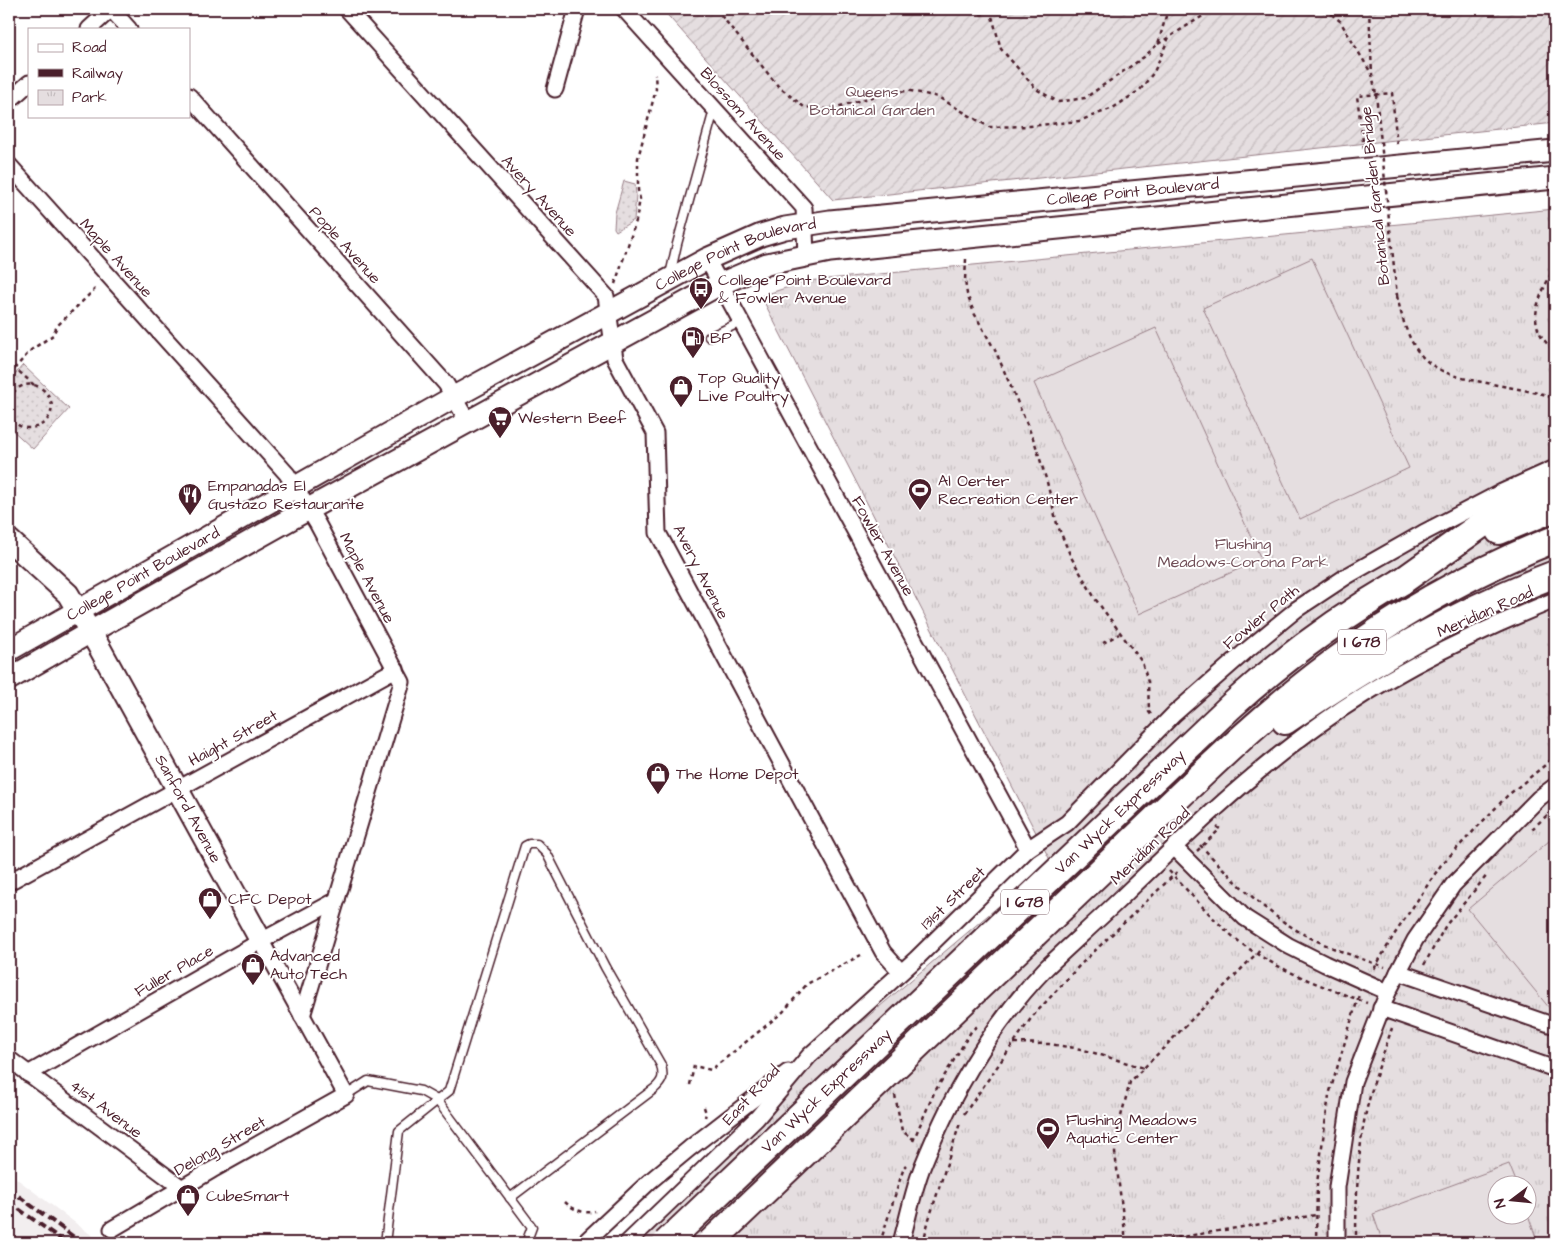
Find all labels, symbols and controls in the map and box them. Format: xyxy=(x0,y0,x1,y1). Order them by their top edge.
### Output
legend xyxy=(28,28,190,118)
text: Road xyxy=(72,37,107,58)
street label: Blossom Avenue xyxy=(695,62,791,166)
text: Railway xyxy=(72,63,123,85)
park label: Queens Botanical Garden xyxy=(809,81,935,121)
text: Park xyxy=(72,87,107,108)
street label: Botanical Garden Bridge xyxy=(1355,105,1396,286)
street label: Avery Avenue xyxy=(496,150,582,243)
street label: College Point Boulevard xyxy=(1046,172,1220,211)
street label: Pople Avenue xyxy=(304,201,386,289)
street label: College Point Boulevard xyxy=(651,212,818,296)
street label: Maple Avenue xyxy=(74,214,158,303)
place label: College Point Boulevard & Fowler Avenue xyxy=(718,269,891,309)
bus stop icon: College Point Boulevard & Fowler Avenue xyxy=(688,276,714,310)
fuel station icon: BP xyxy=(680,325,706,359)
place label: BP xyxy=(710,327,732,349)
place label: Top Quality Live Poultry xyxy=(698,367,789,408)
shop icon: Top Quality Live Poultry xyxy=(668,374,694,408)
supermarket icon: Western Beef xyxy=(487,405,513,439)
place label: Western Beef xyxy=(518,407,627,429)
place label: Al Oerter Recreation Center xyxy=(938,470,1078,510)
place label: Empanadas El Gustazo Restaurante xyxy=(208,475,364,515)
sports icon: Al Oerter Recreation Center xyxy=(907,477,933,511)
restaurant icon: Empanadas El Gustazo Restaurante xyxy=(177,482,203,516)
street label: Fowler Avenue xyxy=(846,492,920,600)
street label: Avery Avenue xyxy=(667,521,734,624)
street label: College Point Boulevard xyxy=(62,522,223,626)
street label: Maple Avenue xyxy=(334,529,400,628)
park label: Flushing Meadows-Corona Park xyxy=(1158,533,1329,573)
street label: Fowler Path xyxy=(1218,579,1304,655)
street label: Meridian Road xyxy=(1433,581,1537,643)
road number: I 678 xyxy=(1338,630,1386,654)
street label: Haight Street xyxy=(185,704,282,772)
street label: Van Wyck Expressway xyxy=(1050,744,1191,879)
street label: Sanford Avenue xyxy=(149,751,227,867)
shop icon: The Home Depot xyxy=(645,761,671,795)
place label: The Home Depot xyxy=(676,763,799,785)
street label: Meridian Road xyxy=(1105,802,1195,890)
street label: 131st Street xyxy=(916,861,991,935)
shop icon: CFC Depot xyxy=(197,886,223,920)
place label: CFC Depot xyxy=(228,888,312,910)
road number: I 678 xyxy=(1001,890,1049,914)
street label: Fuller Place xyxy=(130,939,218,1002)
place label: Advanced Auto Tech xyxy=(270,945,347,985)
shop icon: Advanced Auto Tech xyxy=(240,952,266,986)
street label: Van Wyck Expressway xyxy=(756,1023,897,1158)
street label: East Road xyxy=(717,1060,785,1130)
street label: 41st Avenue xyxy=(65,1074,147,1144)
place label: Flushing Meadows Aquatic Center xyxy=(1066,1109,1197,1149)
street label: Delong Street xyxy=(170,1111,271,1182)
sports icon: Flushing Meadows Aquatic Center xyxy=(1035,1116,1061,1150)
north arrow xyxy=(1486,1174,1536,1224)
shop icon: CubeSmart xyxy=(175,1183,201,1217)
place label: CubeSmart xyxy=(206,1185,290,1207)
text: N xyxy=(1490,1196,1511,1210)

